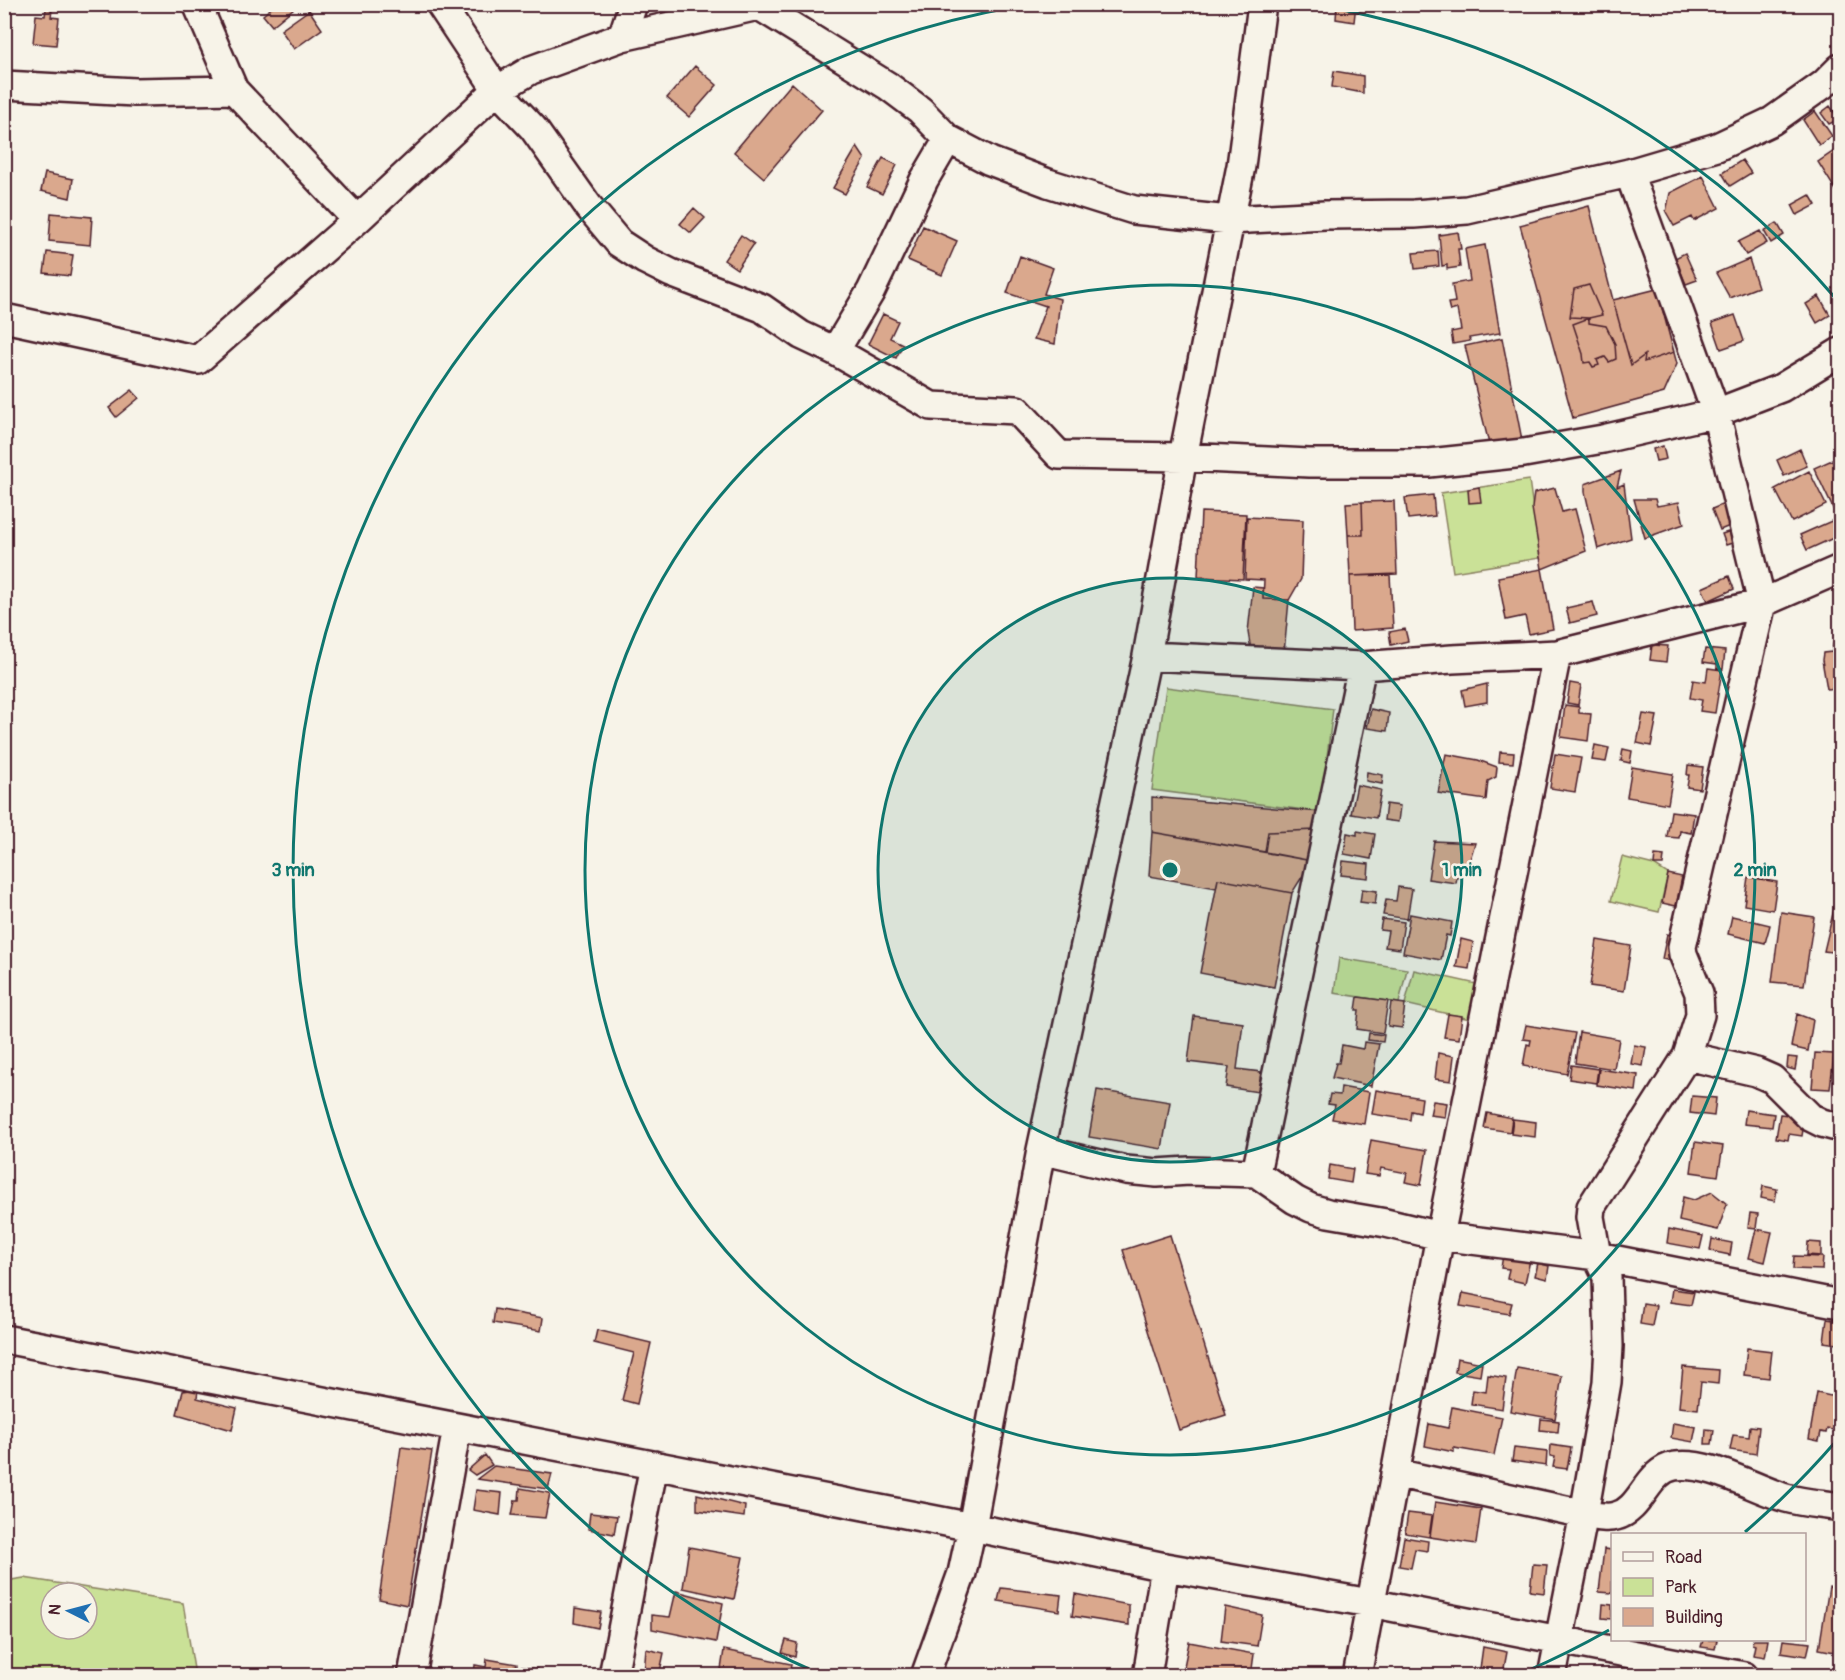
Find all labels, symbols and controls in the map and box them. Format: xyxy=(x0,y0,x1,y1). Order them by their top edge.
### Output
text: 3 min xyxy=(271,859,315,882)
text: 1 min xyxy=(1442,859,1482,882)
text: 2 min xyxy=(1733,859,1777,882)
centre of rings xyxy=(1160,860,1180,880)
legend xyxy=(1611,1533,1806,1641)
text: Road xyxy=(1665,1546,1702,1569)
text: Park xyxy=(1665,1576,1697,1599)
north arrow xyxy=(39,1581,99,1641)
text: N xyxy=(45,1603,66,1616)
text: Building xyxy=(1665,1606,1723,1629)

